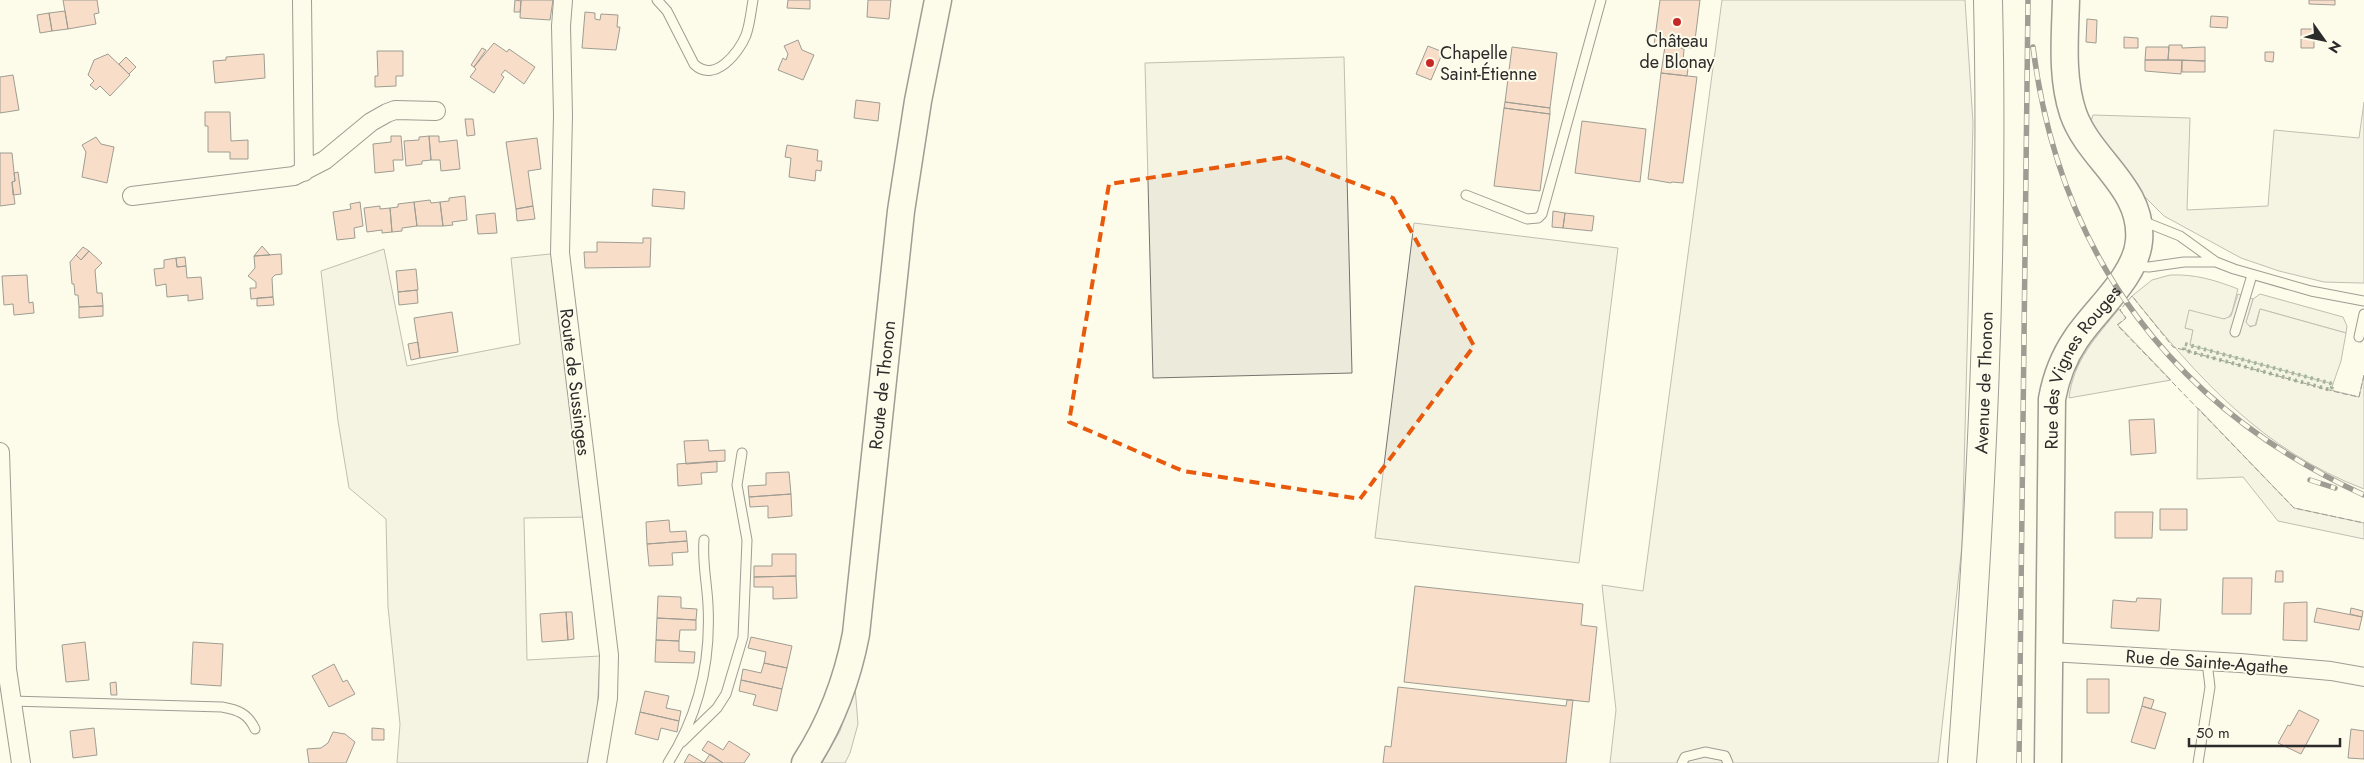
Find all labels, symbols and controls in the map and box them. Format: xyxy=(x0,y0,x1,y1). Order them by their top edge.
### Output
north arrow xyxy=(2299,15,2349,65)
marker: Château de Blonay xyxy=(1671,16,1683,28)
place label: Château de Blonay xyxy=(1640,28,1715,75)
text: N xyxy=(2323,37,2346,57)
place label: Chapelle Saint-Étienne xyxy=(1440,40,1537,87)
marker: Chapelle Saint-Étienne xyxy=(1424,57,1436,69)
street label: Rue des Vignes Rouges xyxy=(2038,280,2127,450)
street label: Route de Sussinges xyxy=(553,307,597,457)
street label: Avenue de Thonon xyxy=(1968,311,2000,455)
street label: Route de Thonon xyxy=(863,319,902,451)
street label: Rue de Sainte-Agathe xyxy=(2125,643,2289,681)
scale bar xyxy=(2189,716,2340,748)
text: 50 m xyxy=(2196,722,2230,744)

